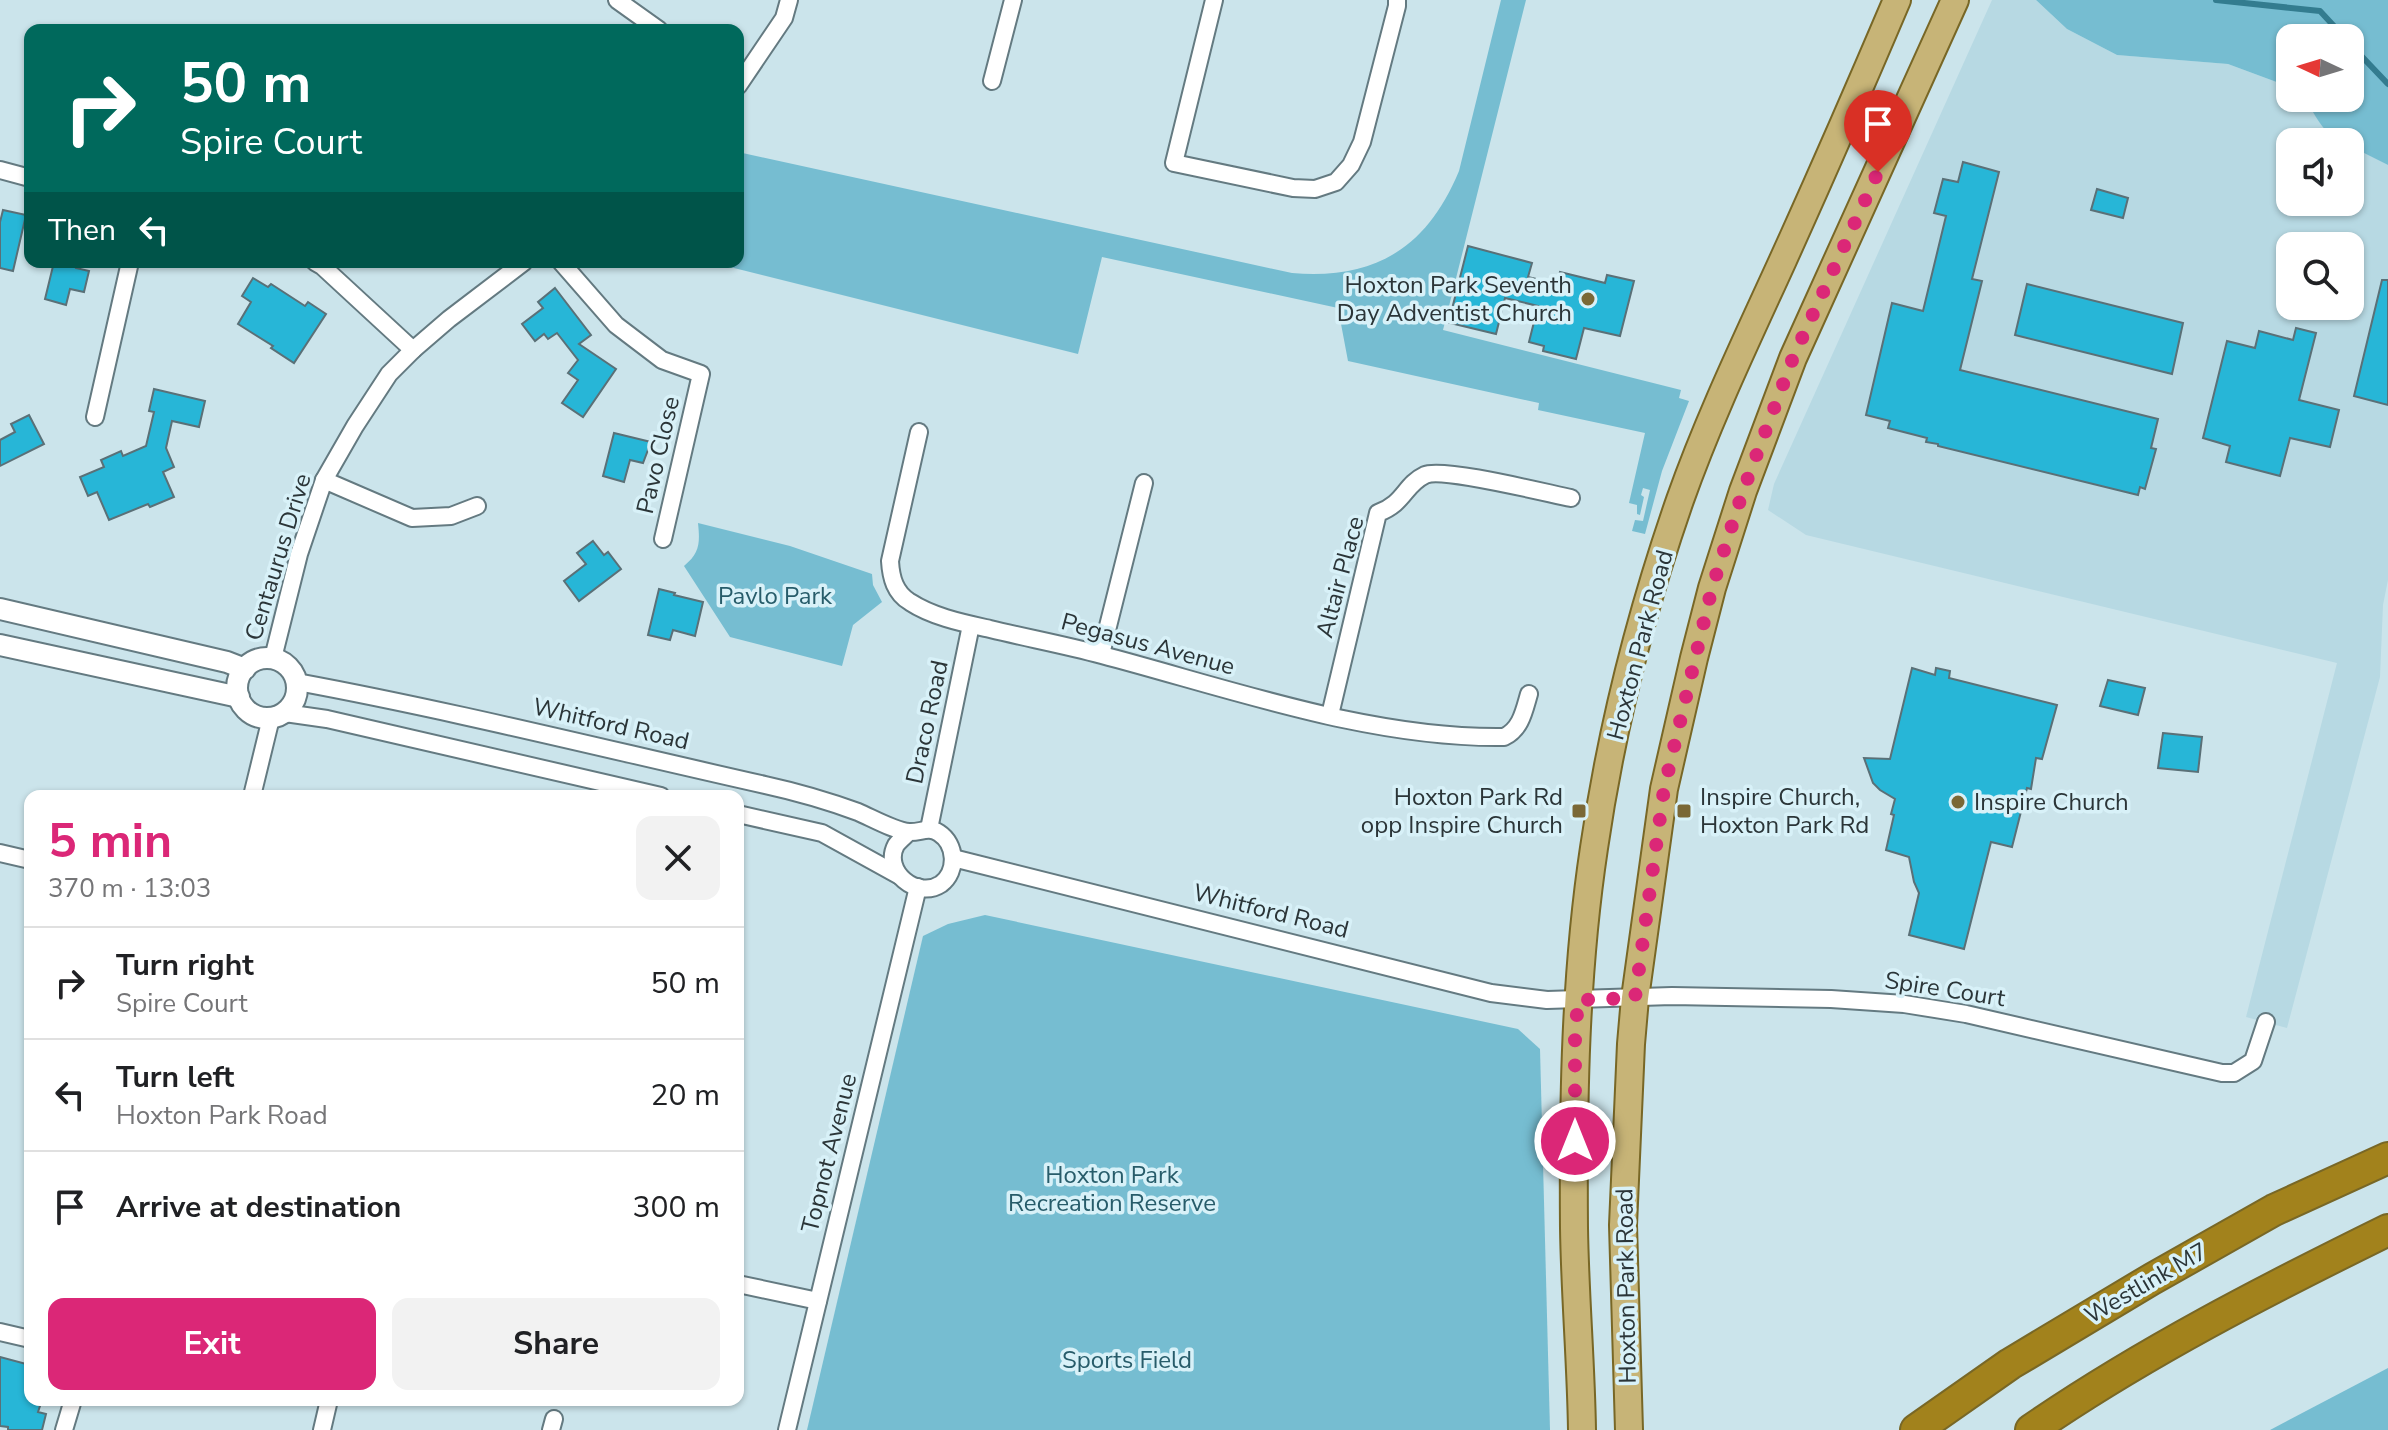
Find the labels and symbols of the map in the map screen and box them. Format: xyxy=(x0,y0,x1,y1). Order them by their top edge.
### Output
north arrow xyxy=(2276,24,2364,112)
pin xyxy=(1844,90,1912,172)
place label: Hoxton Park Seventh Day Adventist Church xyxy=(1337,269,1572,329)
marker: Hoxton Park Seventh Day Adventist Church xyxy=(1579,290,1597,308)
street label: Pavo Close xyxy=(629,393,687,517)
street label: Centaurus Drive xyxy=(237,470,319,644)
street label: Altair Place xyxy=(1308,513,1372,641)
street label: Hoxton Park Road xyxy=(1599,547,1681,743)
park label: Pavlo Park xyxy=(718,580,833,612)
street label: Pegasus Avenue xyxy=(1058,605,1238,683)
street label: Draco Road xyxy=(898,657,956,787)
street label: Whitford Road xyxy=(530,690,692,758)
place label: Hoxton Park Rd opp Inspire Church xyxy=(1361,781,1563,841)
place label: Inspire Church, Hoxton Park Rd xyxy=(1700,781,1869,841)
place label: Inspire Church xyxy=(1974,786,2129,818)
marker: Inspire Church xyxy=(1949,793,1967,811)
marker: Hoxton Park Rd opp Inspire Church xyxy=(1570,802,1588,820)
marker: Inspire Church, Hoxton Park Rd xyxy=(1675,802,1693,820)
street label: Whitford Road xyxy=(1190,876,1352,946)
street label: Spire Court xyxy=(1883,964,2008,1014)
street label: Topnot Avenue xyxy=(794,1070,864,1236)
position arrow xyxy=(1533,1099,1617,1183)
park label: Hoxton Park Recreation Reserve xyxy=(1008,1159,1216,1219)
street label: Hoxton Park Road xyxy=(1608,1188,1644,1384)
street label: Westlink M7 xyxy=(2079,1235,2213,1331)
park label: Sports Field xyxy=(1062,1344,1192,1376)

